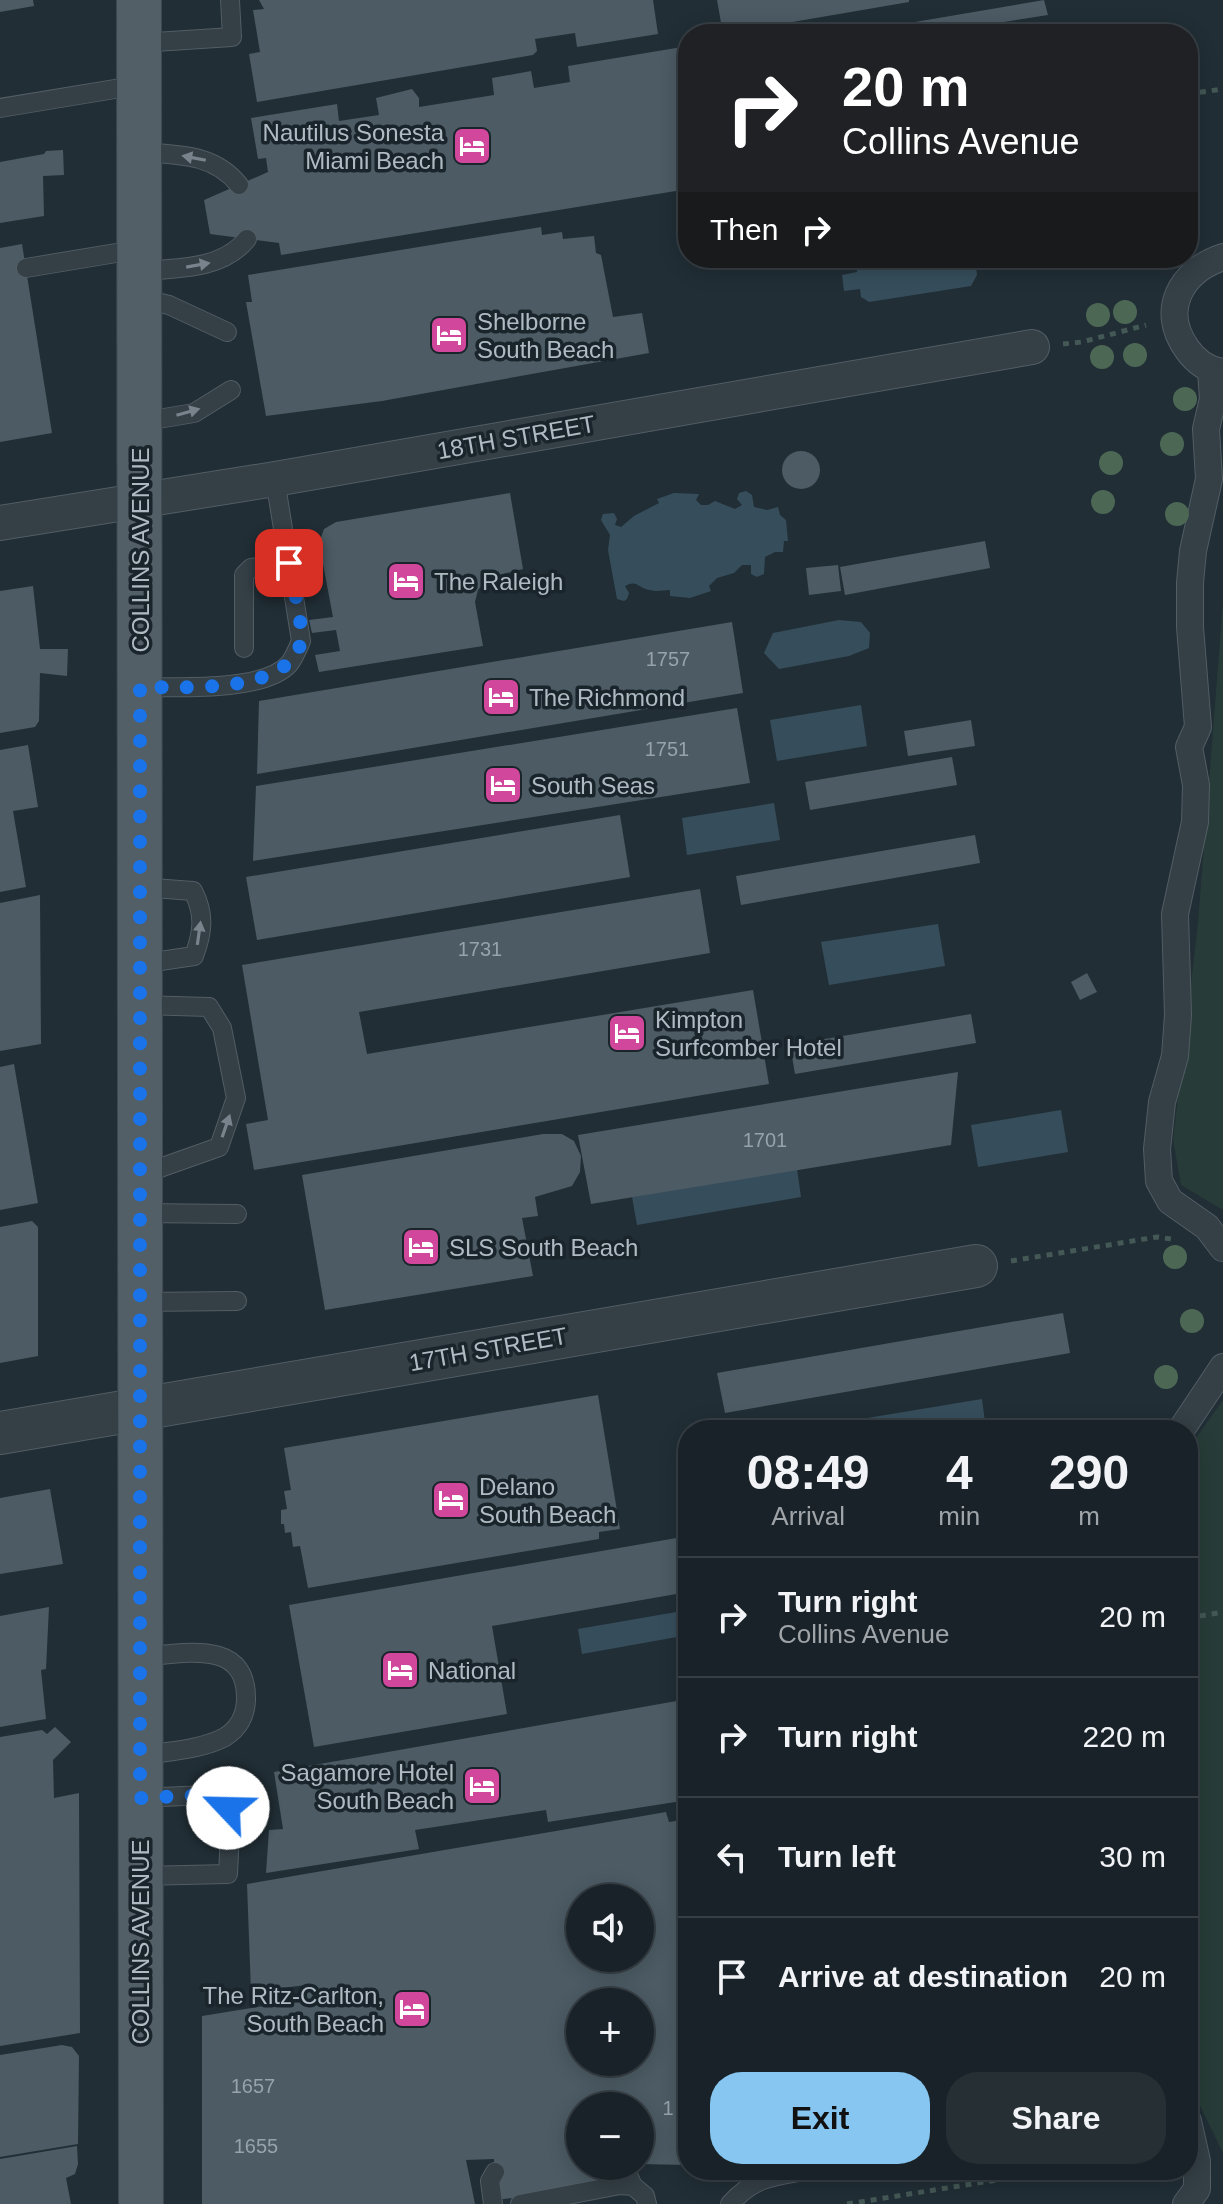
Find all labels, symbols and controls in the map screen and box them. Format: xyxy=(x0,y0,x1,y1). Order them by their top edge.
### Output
text: 20 m xyxy=(842,55,970,118)
icon: right xyxy=(710,56,814,160)
place label: Nautilus Sonesta Miami Beach xyxy=(263,119,445,174)
text: Collins Avenue xyxy=(842,121,1080,162)
hotel icon: Nautilus Sonesta Miami Beach xyxy=(451,125,493,167)
one-way arrow xyxy=(181,151,206,164)
icon: right xyxy=(794,208,838,252)
text: Then xyxy=(710,213,778,246)
one-way arrow xyxy=(185,258,210,270)
place label: Shelborne South Beach xyxy=(477,308,614,363)
hotel icon: Shelborne South Beach xyxy=(428,314,470,356)
one-way arrow xyxy=(176,405,200,418)
street label: 18TH STREET xyxy=(435,410,597,464)
street label: COLLINS AVENUE xyxy=(127,448,154,652)
pin xyxy=(255,529,323,597)
icon: arrive xyxy=(267,541,311,585)
hotel icon: The Raleigh xyxy=(385,560,427,602)
place label: The Raleigh xyxy=(434,568,563,595)
house number: 1757 xyxy=(646,648,690,670)
hotel icon: The Richmond xyxy=(480,676,522,718)
place label: The Richmond xyxy=(529,684,685,711)
house number: 1751 xyxy=(645,738,689,760)
hotel icon: South Seas xyxy=(482,764,524,806)
place label: South Seas xyxy=(531,772,655,799)
one-way arrow xyxy=(193,920,206,945)
house number: 1731 xyxy=(458,938,502,960)
place label: Kimpton Surfcomber Hotel xyxy=(655,1006,842,1061)
hotel icon: Kimpton Surfcomber Hotel xyxy=(606,1012,648,1054)
one-way arrow xyxy=(221,1113,233,1137)
house number: 1701 xyxy=(743,1129,787,1151)
hotel icon: SLS South Beach xyxy=(400,1226,442,1268)
place label: SLS South Beach xyxy=(449,1234,638,1261)
street label: 17TH STREET xyxy=(407,1322,569,1376)
text: 08:49 xyxy=(747,1446,870,1499)
text: 4 xyxy=(946,1446,973,1499)
text: 290 xyxy=(1049,1446,1129,1499)
place label: Delano South Beach xyxy=(479,1473,616,1528)
hotel icon: Delano South Beach xyxy=(430,1479,472,1521)
text: Arrival xyxy=(771,1501,845,1531)
text: min xyxy=(938,1501,980,1531)
text: m xyxy=(1078,1501,1100,1531)
text: Turn right xyxy=(778,1585,917,1618)
icon: right xyxy=(710,1595,754,1639)
text: 20 m xyxy=(1099,1600,1166,1633)
text: Collins Avenue xyxy=(778,1619,950,1649)
hotel icon: National xyxy=(379,1649,421,1691)
place label: National xyxy=(428,1657,516,1684)
icon: right xyxy=(710,1715,754,1759)
text: Turn right xyxy=(778,1720,917,1753)
text: 220 m xyxy=(1083,1720,1166,1753)
place label: Sagamore Hotel South Beach xyxy=(281,1759,454,1814)
hotel icon: Sagamore Hotel South Beach xyxy=(461,1765,503,1807)
position arrow xyxy=(186,1766,270,1850)
icon: left xyxy=(710,1835,754,1879)
street label: COLLINS AVENUE xyxy=(127,1840,154,2044)
text: Turn left xyxy=(778,1840,896,1873)
text: 30 m xyxy=(1099,1840,1166,1873)
map controls xyxy=(566,1884,654,2180)
button: sound xyxy=(566,1884,654,1972)
icon: arrive xyxy=(710,1955,754,1999)
text: Arrive at destination xyxy=(778,1960,1068,1993)
text: 20 m xyxy=(1099,1960,1166,1993)
place label: The Ritz-Carlton, South Beach xyxy=(203,1982,384,2037)
hotel icon: The Ritz-Carlton, South Beach xyxy=(391,1988,433,2030)
button: + xyxy=(566,1988,654,2076)
button: Exit xyxy=(710,2072,930,2164)
button: Share xyxy=(946,2072,1166,2164)
house number: 1657 xyxy=(231,2075,275,2097)
button: − xyxy=(566,2092,654,2180)
house number: 1 xyxy=(662,2097,674,2119)
house number: 1655 xyxy=(234,2135,278,2157)

